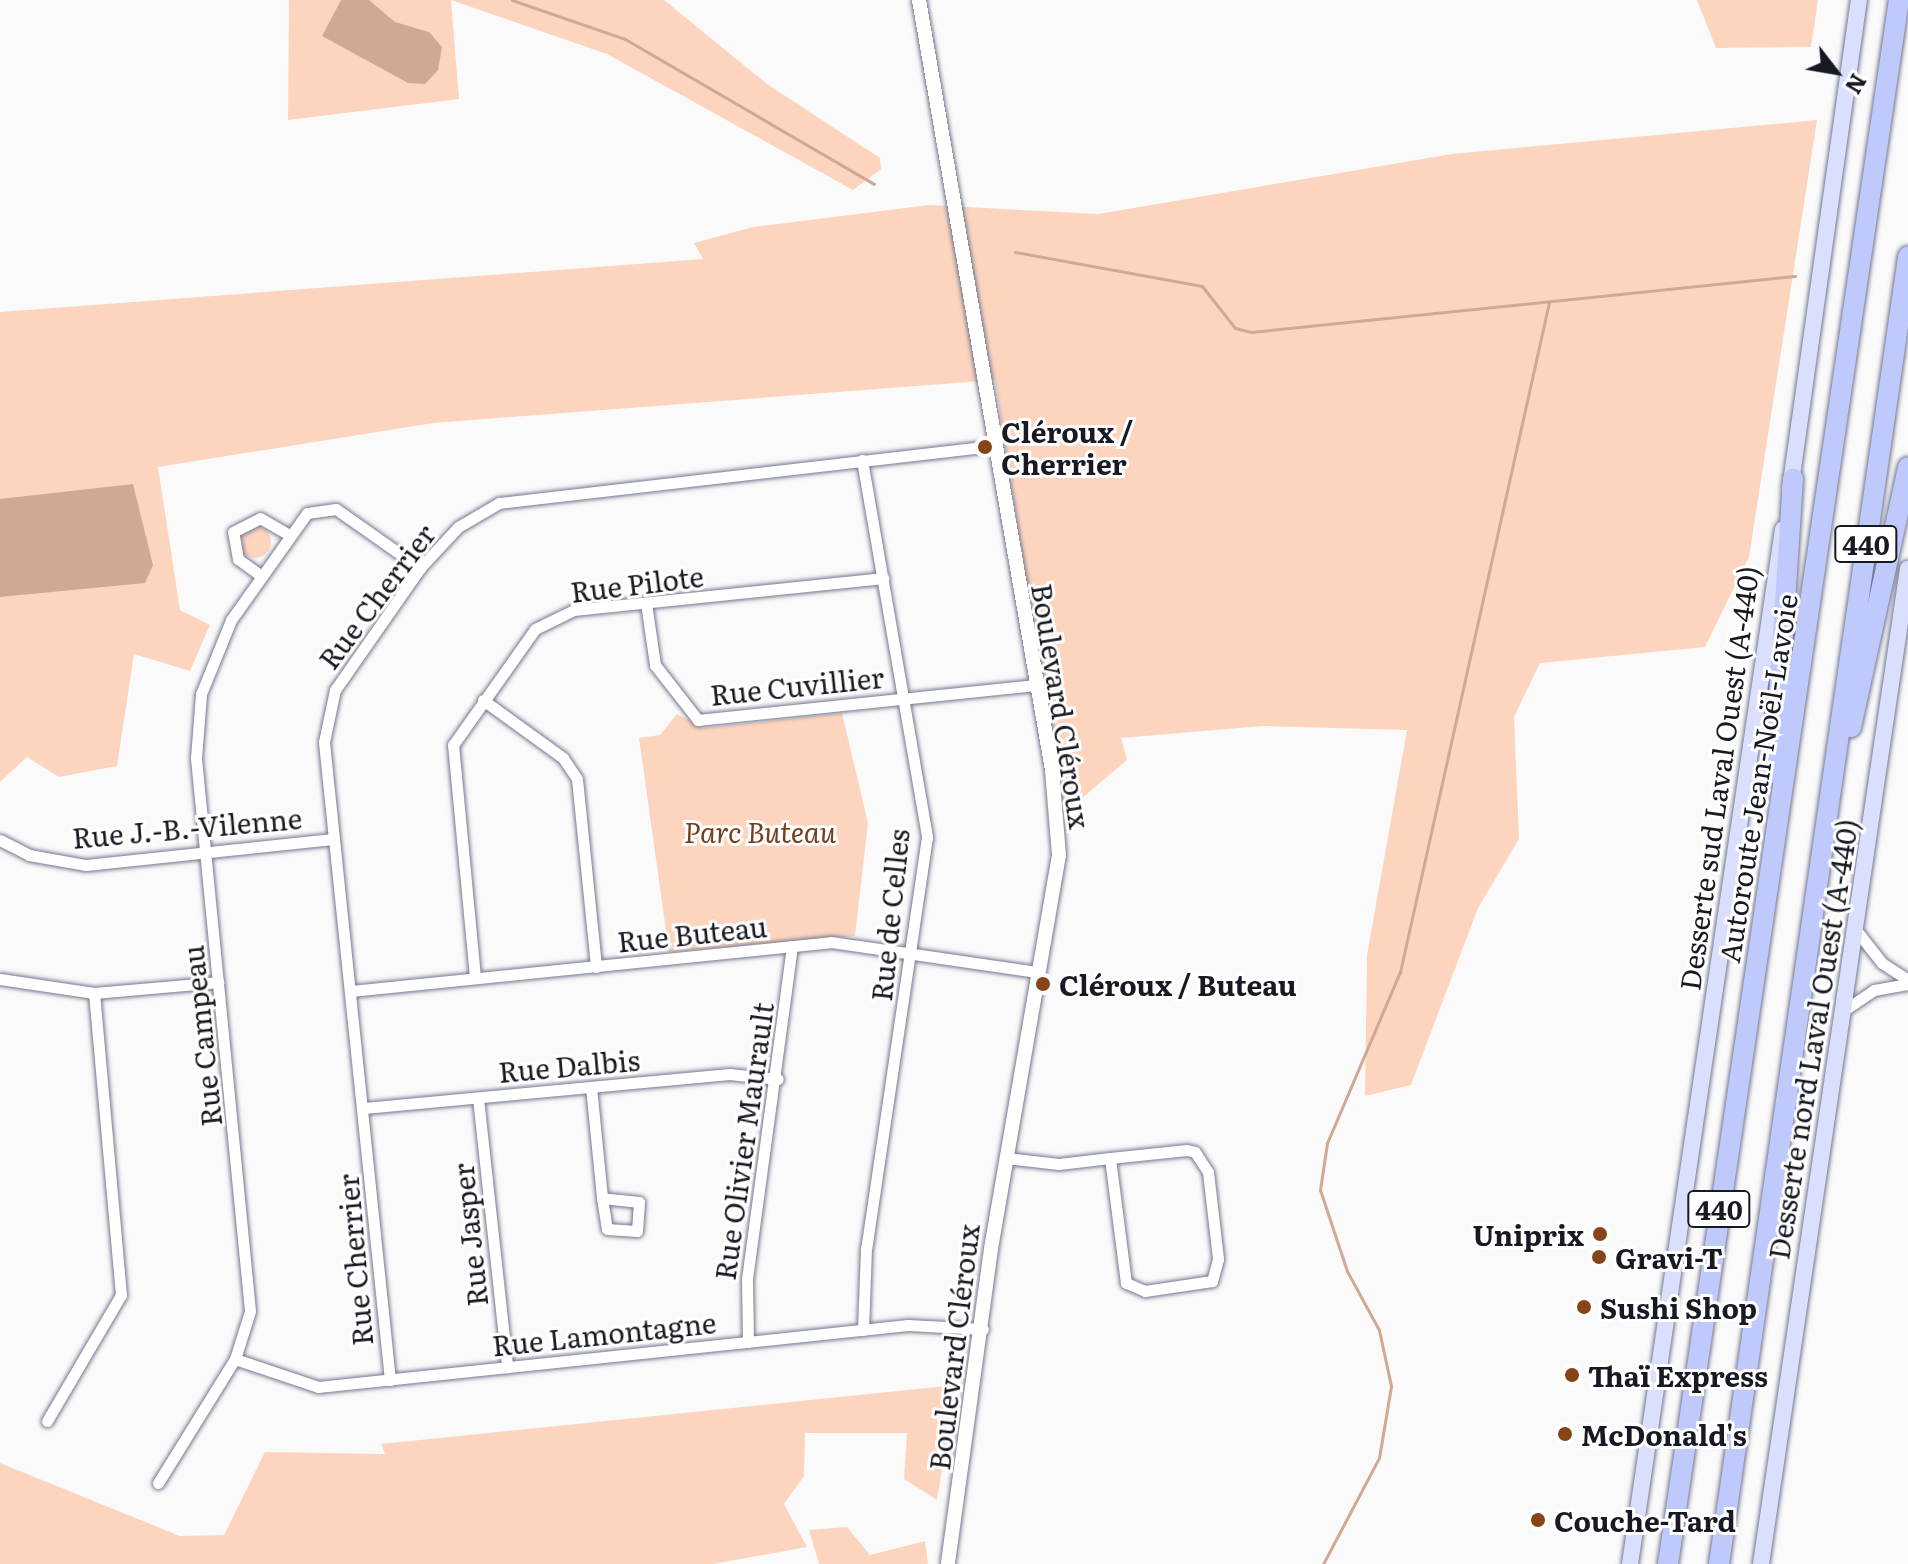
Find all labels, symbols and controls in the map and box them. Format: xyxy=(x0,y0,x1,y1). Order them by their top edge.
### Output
north arrow xyxy=(1796,32,1876,112)
text: N xyxy=(1838,68,1876,101)
place label: Cléroux / Cherrier xyxy=(1001,414,1133,480)
marker: Cléroux / Cherrier xyxy=(976,438,994,456)
street label: Rue Cherrier xyxy=(311,517,441,675)
road number: 440 xyxy=(1834,522,1898,566)
street label: Rue Pilote xyxy=(569,558,705,608)
street label: Desserte sud Laval Ouest (A-440) xyxy=(1672,564,1764,992)
street label: Boulevard Cléroux xyxy=(1026,581,1098,831)
street label: Autoroute Jean-Noël-Lavoie xyxy=(1711,591,1803,965)
street label: Rue Cuvillier xyxy=(708,659,886,711)
street label: Rue J.-B.-Vilenne xyxy=(71,800,303,854)
park label: Parc Buteau xyxy=(684,814,836,848)
street label: Desserte nord Laval Ouest (A-440) xyxy=(1761,816,1863,1262)
street label: Rue de Celles xyxy=(863,827,915,1003)
street label: Rue Buteau xyxy=(616,908,768,958)
street label: Rue Campeau xyxy=(175,944,227,1128)
place label: Cléroux / Buteau xyxy=(1059,967,1297,1001)
marker: Cléroux / Buteau xyxy=(1034,975,1052,993)
street label: Rue Olivier Maurault xyxy=(707,1000,779,1282)
street label: Rue Dalbis xyxy=(497,1042,641,1088)
street label: Rue Jasper xyxy=(445,1162,493,1308)
street label: Rue Cherrier xyxy=(330,1173,378,1347)
road number: 440 xyxy=(1687,1187,1751,1231)
place label: Uniprix xyxy=(1473,1217,1584,1251)
street label: Boulevard Cléroux xyxy=(921,1222,985,1472)
marker: Uniprix xyxy=(1591,1225,1609,1243)
place label: Gravi-T xyxy=(1615,1240,1723,1274)
marker: Gravi-T xyxy=(1590,1248,1608,1266)
place label: Sushi Shop xyxy=(1600,1290,1757,1324)
marker: Sushi Shop xyxy=(1575,1298,1593,1316)
street label: Rue Lamontagne xyxy=(490,1305,718,1361)
place label: Thaï Express xyxy=(1588,1358,1768,1392)
marker: Thaï Express xyxy=(1563,1366,1581,1384)
place label: McDonald's xyxy=(1581,1417,1747,1451)
marker: McDonald's xyxy=(1556,1425,1574,1443)
place label: Couche-Tard xyxy=(1554,1503,1736,1537)
marker: Couche-Tard xyxy=(1529,1511,1547,1529)

